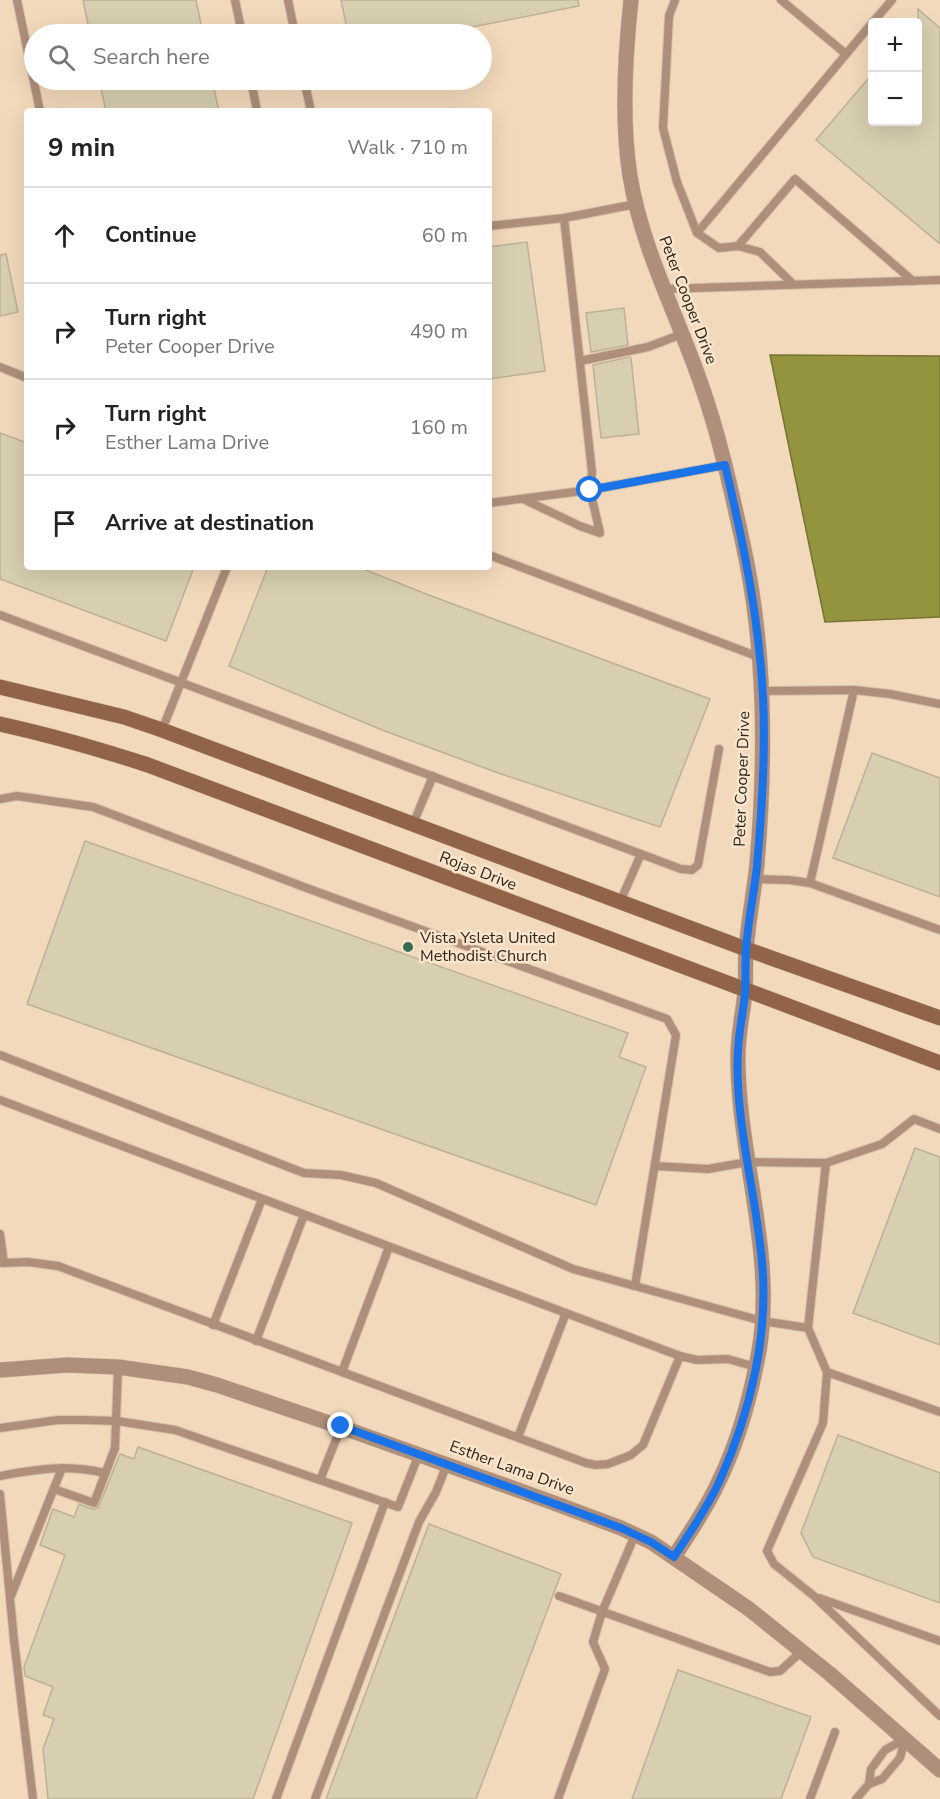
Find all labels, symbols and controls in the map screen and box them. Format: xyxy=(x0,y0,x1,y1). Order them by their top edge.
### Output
map controls xyxy=(868,18,922,126)
button: + xyxy=(868,18,922,72)
search box xyxy=(24,24,492,90)
icon: search xyxy=(45,41,78,74)
text: Search here xyxy=(93,42,210,72)
button: − xyxy=(868,72,922,126)
text: 9 min xyxy=(48,130,115,165)
text: Walk · 710 m xyxy=(348,134,468,161)
icon: ahead xyxy=(48,219,81,252)
text: Continue xyxy=(105,220,196,250)
text: 60 m xyxy=(422,222,468,249)
street label: Peter Cooper Drive xyxy=(653,233,723,367)
text: Turn right xyxy=(105,303,206,333)
icon: right xyxy=(48,315,81,348)
text: 490 m xyxy=(410,318,468,345)
text: Peter Cooper Drive xyxy=(105,333,275,360)
text: Turn right xyxy=(105,399,206,429)
icon: right xyxy=(48,411,81,444)
text: 160 m xyxy=(410,414,468,441)
text: Esther Lama Drive xyxy=(105,429,269,456)
route start xyxy=(576,476,602,502)
icon: arrive xyxy=(48,507,81,540)
text: Arrive at destination xyxy=(105,508,314,538)
street label: Peter Cooper Drive xyxy=(729,711,755,847)
street label: Rojas Drive xyxy=(436,846,520,896)
place label: Vista Ysleta United Methodist Church xyxy=(419,927,556,967)
marker: Vista Ysleta United Methodist Church xyxy=(401,940,415,954)
route end xyxy=(327,1412,353,1438)
street label: Esther Lama Drive xyxy=(447,1435,577,1501)

